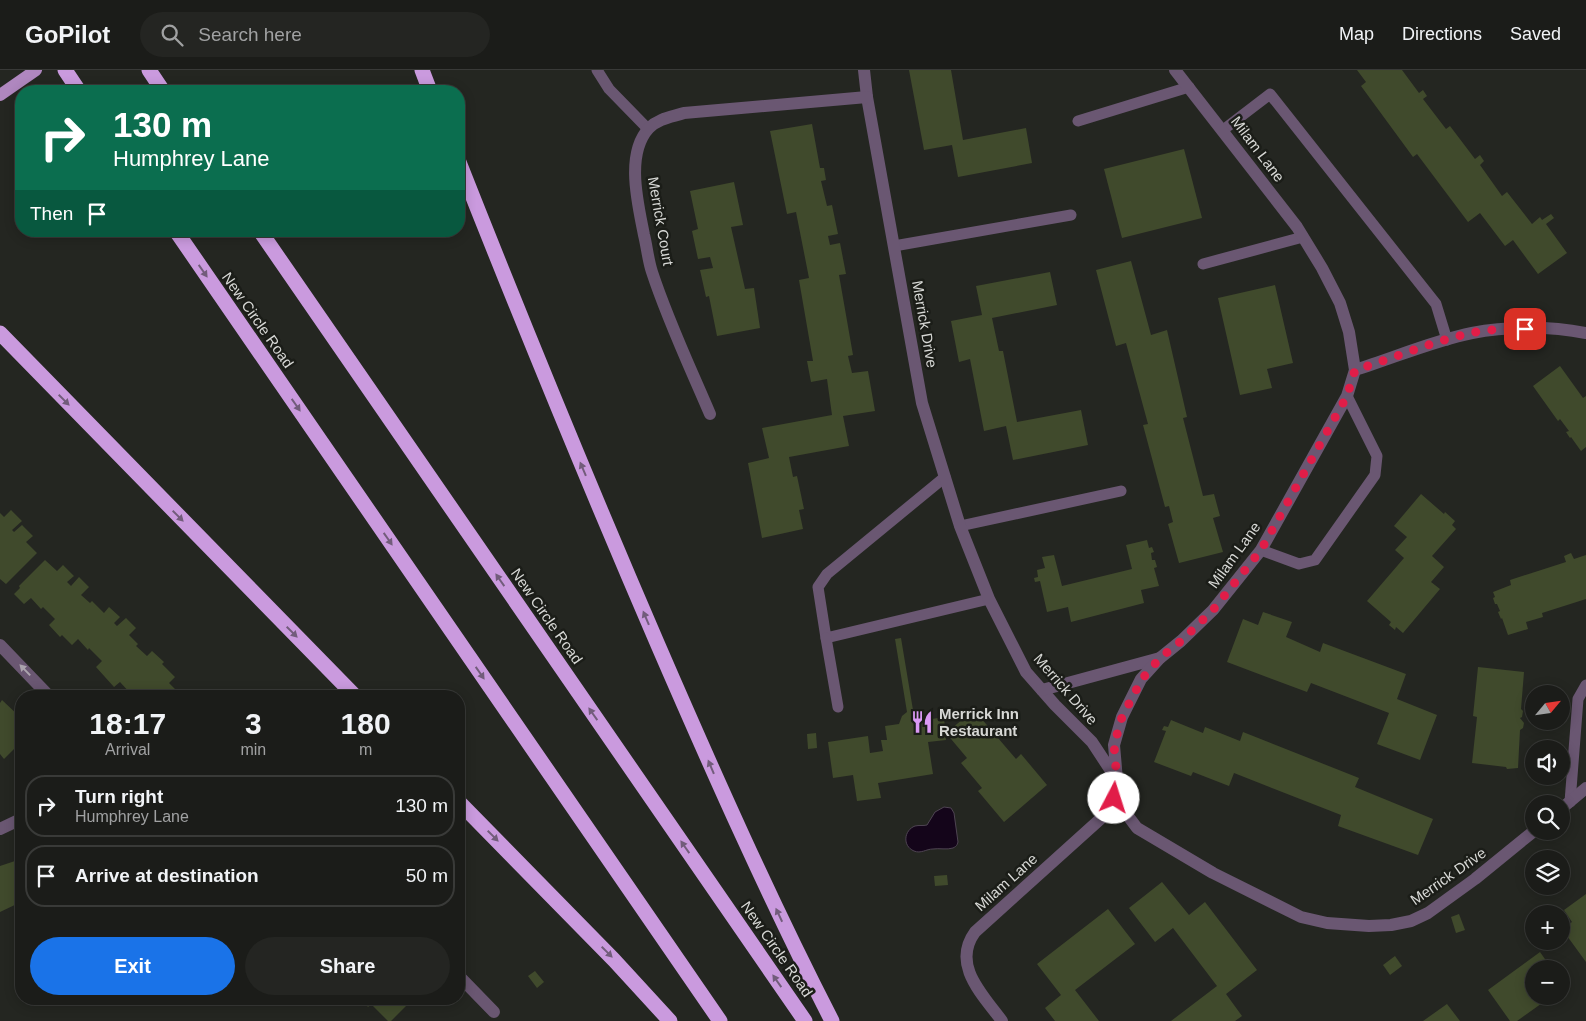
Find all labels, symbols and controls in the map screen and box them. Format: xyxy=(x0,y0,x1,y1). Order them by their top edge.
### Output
search box xyxy=(140,12,490,57)
text: GoPilot xyxy=(25,21,110,48)
icon: search xyxy=(158,21,186,49)
text: Search here xyxy=(198,24,302,45)
text: Map xyxy=(1339,24,1374,44)
text: Directions xyxy=(1402,24,1482,44)
text: Saved xyxy=(1510,24,1561,44)
icon: right xyxy=(30,105,95,170)
text: 130 m xyxy=(113,105,212,144)
street label: Milam Lane xyxy=(1228,113,1288,185)
text: Humphrey Lane xyxy=(113,146,270,171)
street label: Merrick Court xyxy=(645,175,677,268)
icon: arrive xyxy=(83,200,111,228)
text: Then xyxy=(30,203,73,224)
one-way arrow xyxy=(198,265,208,278)
street label: New Circle Road xyxy=(219,269,297,371)
street label: Merrick Drive xyxy=(909,279,941,369)
pin xyxy=(1504,308,1546,350)
icon: arrive xyxy=(1511,315,1539,343)
one-way arrow xyxy=(58,394,70,406)
one-way arrow xyxy=(291,398,300,412)
one-way arrow xyxy=(578,461,586,476)
one-way arrow xyxy=(172,510,184,522)
street label: Milam Lane xyxy=(1204,519,1264,591)
one-way arrow xyxy=(383,532,393,546)
street label: New Circle Road xyxy=(508,565,586,667)
one-way arrow xyxy=(495,573,505,587)
one-way arrow xyxy=(642,611,650,625)
one-way arrow xyxy=(286,626,298,638)
street label: Merrick Drive xyxy=(1031,650,1101,728)
one-way arrow xyxy=(19,665,31,677)
one-way arrow xyxy=(475,666,485,680)
north arrow xyxy=(1525,685,1570,730)
map controls xyxy=(1525,685,1570,1005)
place label: Merrick Inn Restaurant xyxy=(939,705,1019,739)
text: 18:17 xyxy=(89,707,166,740)
text: 3 xyxy=(245,707,262,740)
text: 180 xyxy=(341,707,391,740)
one-way arrow xyxy=(588,707,597,720)
restaurant icon: Merrick Inn Restaurant xyxy=(909,709,935,735)
button: sound xyxy=(1525,740,1570,785)
text: Arrival xyxy=(105,741,150,758)
text: min xyxy=(240,741,266,758)
text: m xyxy=(359,741,372,758)
one-way arrow xyxy=(706,760,714,774)
position arrow xyxy=(1087,771,1139,823)
text: Turn right xyxy=(75,786,163,807)
icon: right xyxy=(32,792,60,820)
text: 130 m xyxy=(395,795,448,816)
button: search xyxy=(1525,795,1570,840)
text: Humphrey Lane xyxy=(75,808,189,825)
one-way arrow xyxy=(487,830,499,842)
one-way arrow xyxy=(680,840,690,854)
street label: Merrick Drive xyxy=(1407,844,1489,908)
street label: Milam Lane xyxy=(971,850,1041,914)
button: layers xyxy=(1525,850,1570,895)
icon: arrive xyxy=(32,862,60,890)
text: Arrive at destination xyxy=(75,865,259,886)
text: 50 m xyxy=(406,865,448,886)
street label: New Circle Road xyxy=(738,898,816,1000)
button: + xyxy=(1525,905,1570,950)
one-way arrow xyxy=(774,908,782,922)
button: Exit xyxy=(30,937,235,995)
button: Share xyxy=(245,937,450,995)
one-way arrow xyxy=(601,946,613,958)
button: − xyxy=(1525,960,1570,1005)
one-way arrow xyxy=(772,974,782,988)

